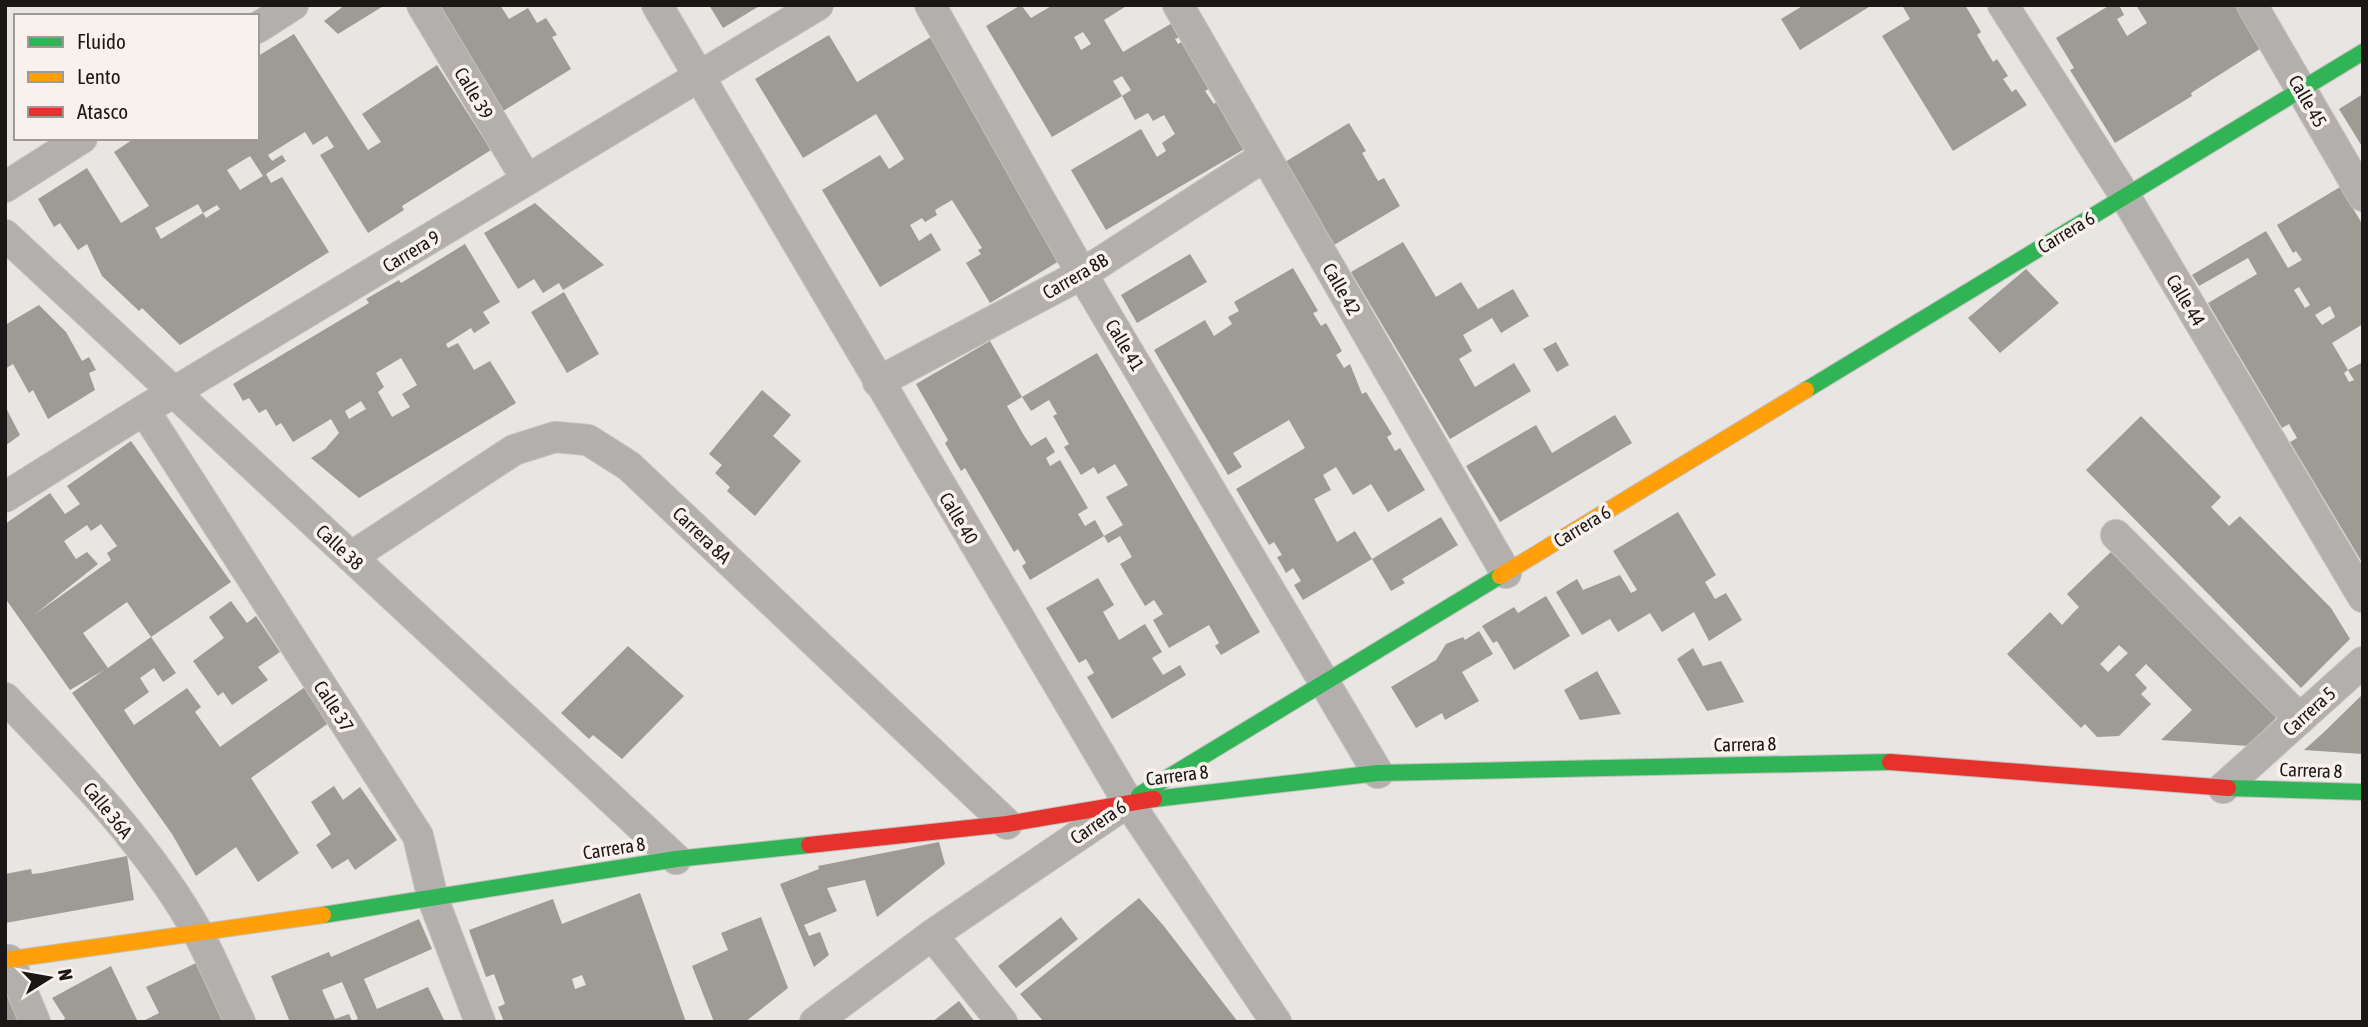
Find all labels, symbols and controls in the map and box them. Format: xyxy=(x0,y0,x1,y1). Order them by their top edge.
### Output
legend xyxy=(14,14,259,140)
text: Fluido xyxy=(77,29,126,53)
street label: Calle 39 xyxy=(450,63,498,123)
text: Lento xyxy=(77,64,121,88)
street label: Calle 45 xyxy=(2284,71,2332,131)
text: Atasco xyxy=(77,99,128,123)
street label: Carrera 6 xyxy=(2033,206,2099,258)
street label: Carrera 9 xyxy=(378,225,444,277)
street label: Carrera 8B xyxy=(1038,249,1112,303)
street label: Calle 42 xyxy=(1318,259,1366,319)
street label: Calle 44 xyxy=(2162,270,2210,330)
street label: Calle 41 xyxy=(1101,315,1149,375)
street label: Calle 40 xyxy=(935,488,983,548)
street label: Carrera 6 xyxy=(1549,500,1615,552)
street label: Carrera 8A xyxy=(668,502,736,568)
street label: Calle 38 xyxy=(312,520,368,574)
street label: Calle 37 xyxy=(309,676,359,736)
street label: Carrera 5 xyxy=(2278,682,2340,740)
street label: Carrera 8 xyxy=(1713,732,1777,756)
street label: Carrera 8 xyxy=(2279,758,2343,782)
street label: Carrera 8 xyxy=(1144,760,1210,790)
street label: Calle 36A xyxy=(79,778,138,843)
street label: Carrera 6 xyxy=(1066,795,1130,849)
street label: Carrera 8 xyxy=(581,832,647,864)
north arrow xyxy=(14,943,84,1013)
text: N xyxy=(54,967,78,982)

